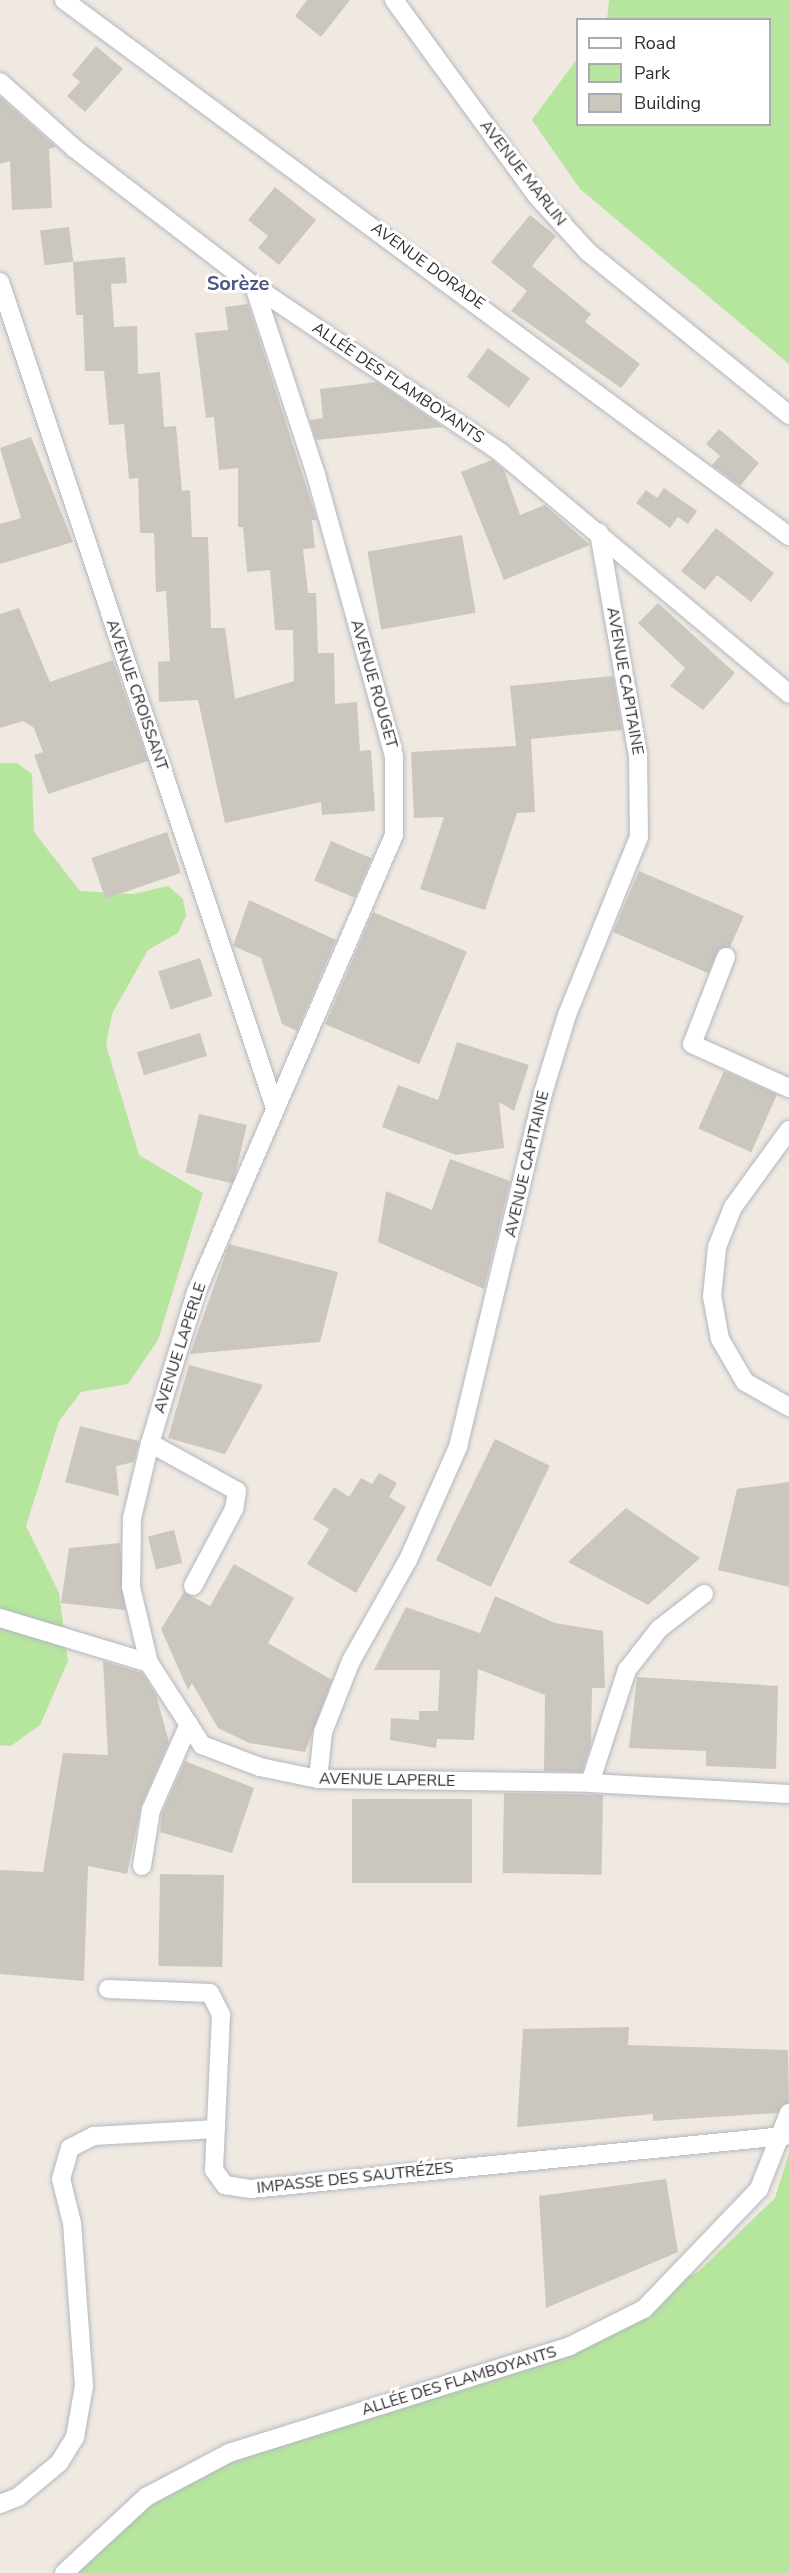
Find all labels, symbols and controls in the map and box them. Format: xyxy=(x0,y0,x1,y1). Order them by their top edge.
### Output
legend xyxy=(576,18,771,126)
text: Road xyxy=(634,31,676,55)
text: Park xyxy=(634,61,670,85)
text: Building xyxy=(634,91,701,115)
street label: AVENUE MARLIN xyxy=(476,116,570,230)
street label: AVENUE DORADE xyxy=(368,218,488,314)
district label: Sorèze xyxy=(207,271,269,295)
street label: ALLÉE DES FLAMBOYANTS xyxy=(309,318,487,448)
street label: AVENUE CAPITAINE xyxy=(603,606,647,756)
street label: AVENUE CROISSANT xyxy=(102,617,172,773)
street label: AVENUE ROUGET xyxy=(346,617,402,751)
street label: AVENUE CAPITAINE xyxy=(501,1089,553,1239)
street label: AVENUE LAPERLE xyxy=(150,1280,210,1416)
street label: AVENUE LAPERLE xyxy=(319,1769,455,1791)
street label: IMPASSE DES SAUTRÉZES xyxy=(256,2158,454,2198)
street label: ALLÉE DES FLAMBOYANTS xyxy=(359,2342,559,2420)

